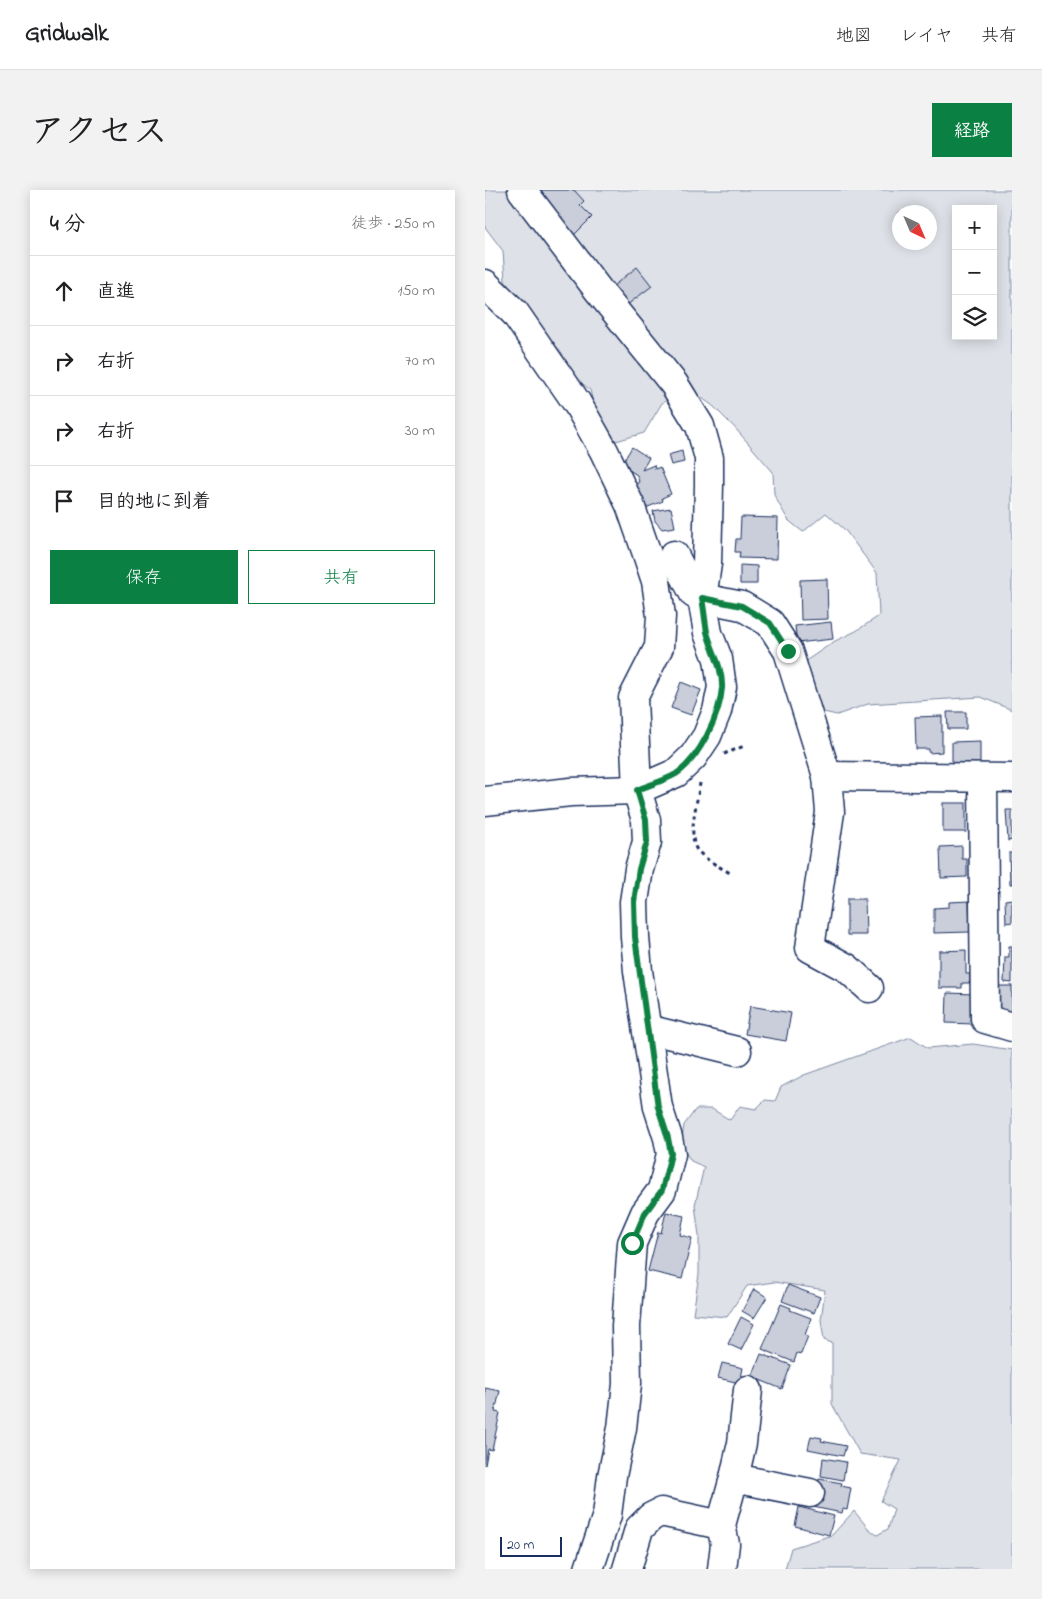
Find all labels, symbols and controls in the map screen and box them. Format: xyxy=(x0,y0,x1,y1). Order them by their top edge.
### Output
text: Gridwalk xyxy=(25,17,109,52)
text: 地図 xyxy=(836,24,872,50)
text: レイヤ xyxy=(900,24,953,50)
text: 共有 xyxy=(981,24,1017,50)
button: 経路 xyxy=(932,103,1012,157)
text: アクセス xyxy=(30,108,168,159)
north arrow xyxy=(892,205,937,250)
map controls xyxy=(952,205,997,340)
button: + xyxy=(952,205,997,250)
text: 4 分 xyxy=(50,210,85,240)
text: 徒歩 · 250 m xyxy=(351,212,435,236)
button: − xyxy=(952,250,997,295)
icon: ahead xyxy=(50,277,78,305)
text: 直進 xyxy=(97,279,135,306)
text: 150 m xyxy=(397,279,435,303)
button: layers xyxy=(952,295,997,340)
icon: right xyxy=(50,347,78,375)
text: 右折 xyxy=(97,349,135,376)
text: 70 m xyxy=(405,349,435,373)
icon: right xyxy=(50,417,78,445)
text: 右折 xyxy=(97,419,135,446)
text: 30 m xyxy=(405,419,435,443)
icon: arrive xyxy=(50,487,78,515)
text: 目的地に到着 xyxy=(97,489,211,516)
button: 保存 xyxy=(50,550,238,604)
button: 共有 xyxy=(248,550,435,604)
route end xyxy=(777,640,800,663)
route start xyxy=(621,1232,644,1255)
scale bar xyxy=(500,1534,563,1557)
text: 20 m xyxy=(507,1535,534,1556)

